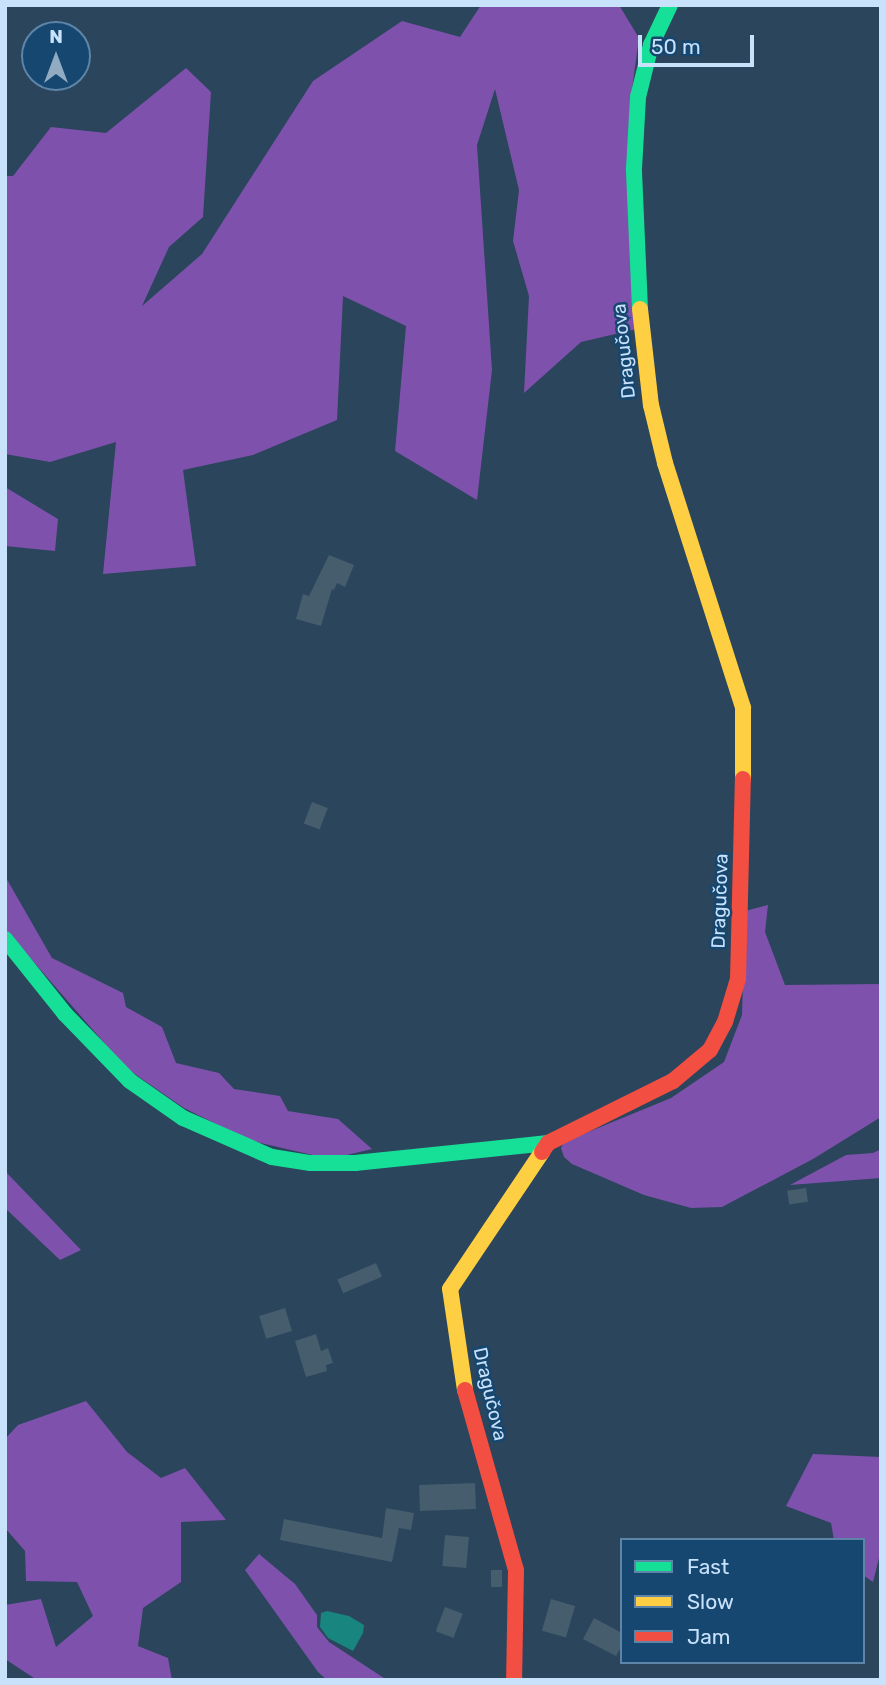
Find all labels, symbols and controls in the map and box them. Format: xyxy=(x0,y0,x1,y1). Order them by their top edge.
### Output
north arrow xyxy=(21,21,91,91)
scale bar xyxy=(641,21,756,65)
text: N xyxy=(49,25,63,48)
text: 50 m xyxy=(651,34,701,59)
street label: Dragučova xyxy=(608,303,640,399)
street label: Dragučova xyxy=(707,853,733,949)
street label: Dragučova xyxy=(468,1345,512,1443)
legend xyxy=(620,1538,865,1664)
text: Fast xyxy=(687,1554,729,1579)
text: Slow xyxy=(687,1589,734,1614)
text: Jam xyxy=(687,1624,731,1649)

